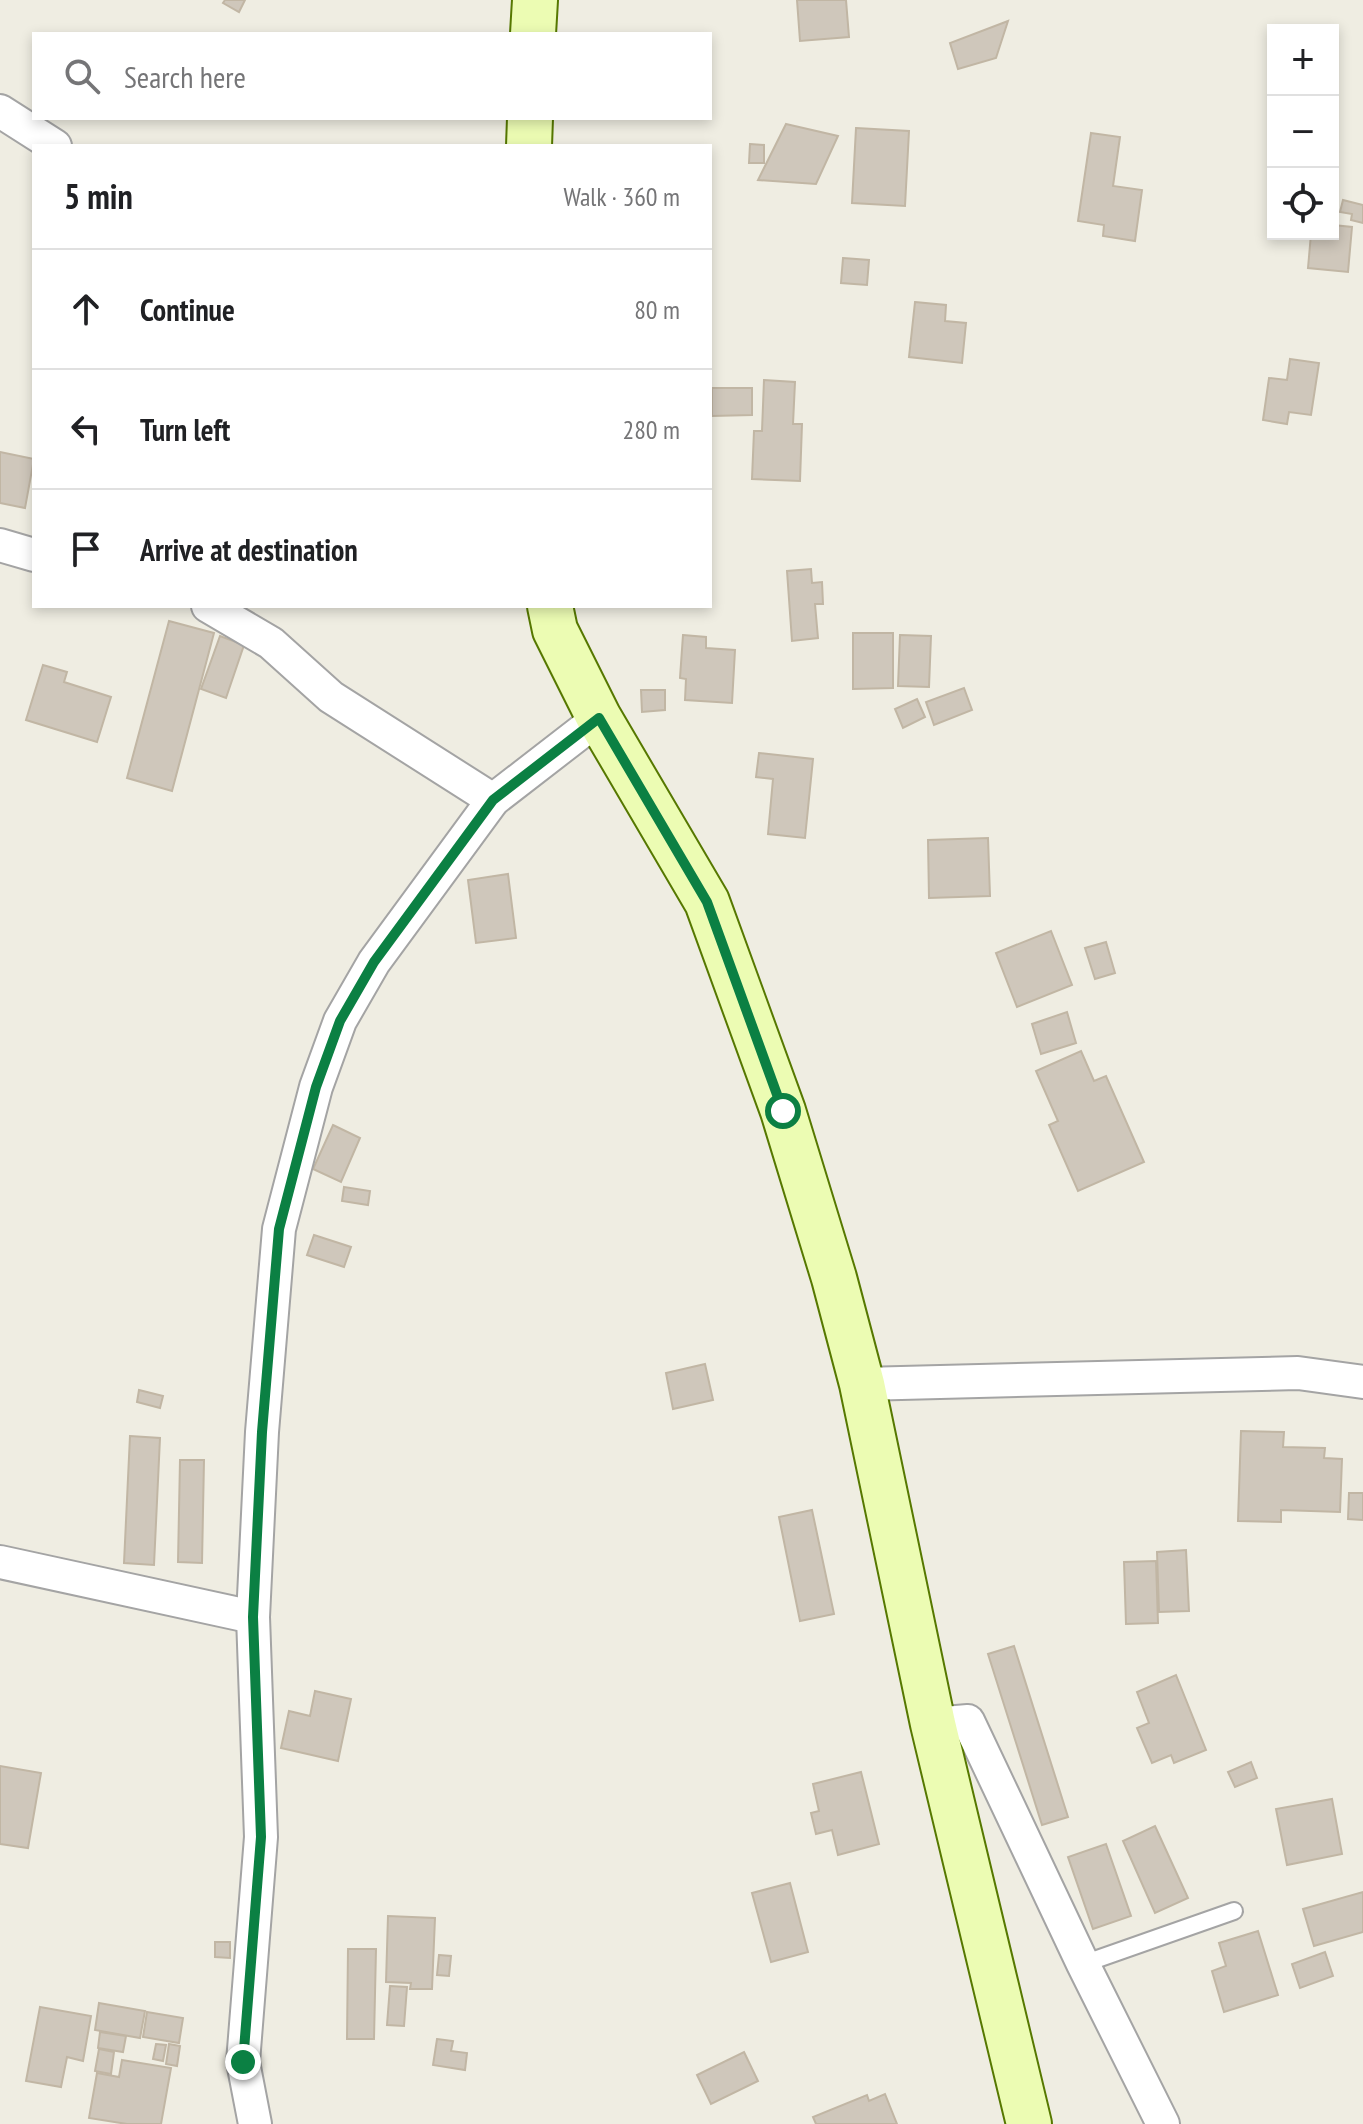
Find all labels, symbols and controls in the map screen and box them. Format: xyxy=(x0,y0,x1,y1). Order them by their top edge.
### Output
map controls xyxy=(1267,24,1339,240)
button: + xyxy=(1267,24,1339,96)
search box xyxy=(32,32,712,120)
icon: search xyxy=(60,54,104,98)
text: Search here xyxy=(124,57,246,96)
button: − xyxy=(1267,96,1339,168)
button: locate xyxy=(1267,168,1339,240)
text: 5 min xyxy=(64,174,133,218)
text: Walk · 360 m xyxy=(563,180,680,213)
icon: ahead xyxy=(64,287,108,331)
text: Continue xyxy=(140,290,235,329)
text: 80 m xyxy=(634,293,680,326)
icon: left xyxy=(64,407,108,451)
text: Turn left xyxy=(140,410,230,449)
text: 280 m xyxy=(622,413,680,446)
icon: arrive xyxy=(64,527,108,571)
text: Arrive at destination xyxy=(140,530,358,569)
route start xyxy=(765,1093,801,1129)
route end xyxy=(225,2044,261,2080)

